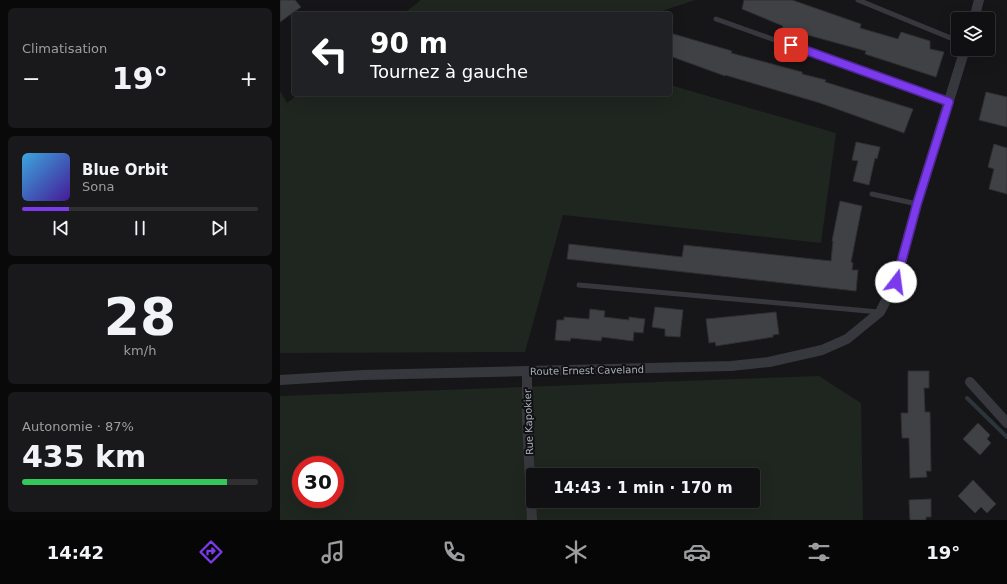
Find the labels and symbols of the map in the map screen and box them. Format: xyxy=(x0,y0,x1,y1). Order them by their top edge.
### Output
pin xyxy=(774,28,808,62)
position arrow xyxy=(875,261,917,303)
street label: Route Ernest Caveland xyxy=(530,364,644,377)
street label: Rue Kapokier xyxy=(522,388,535,455)
speed limit sign: 30 xyxy=(292,456,344,508)

